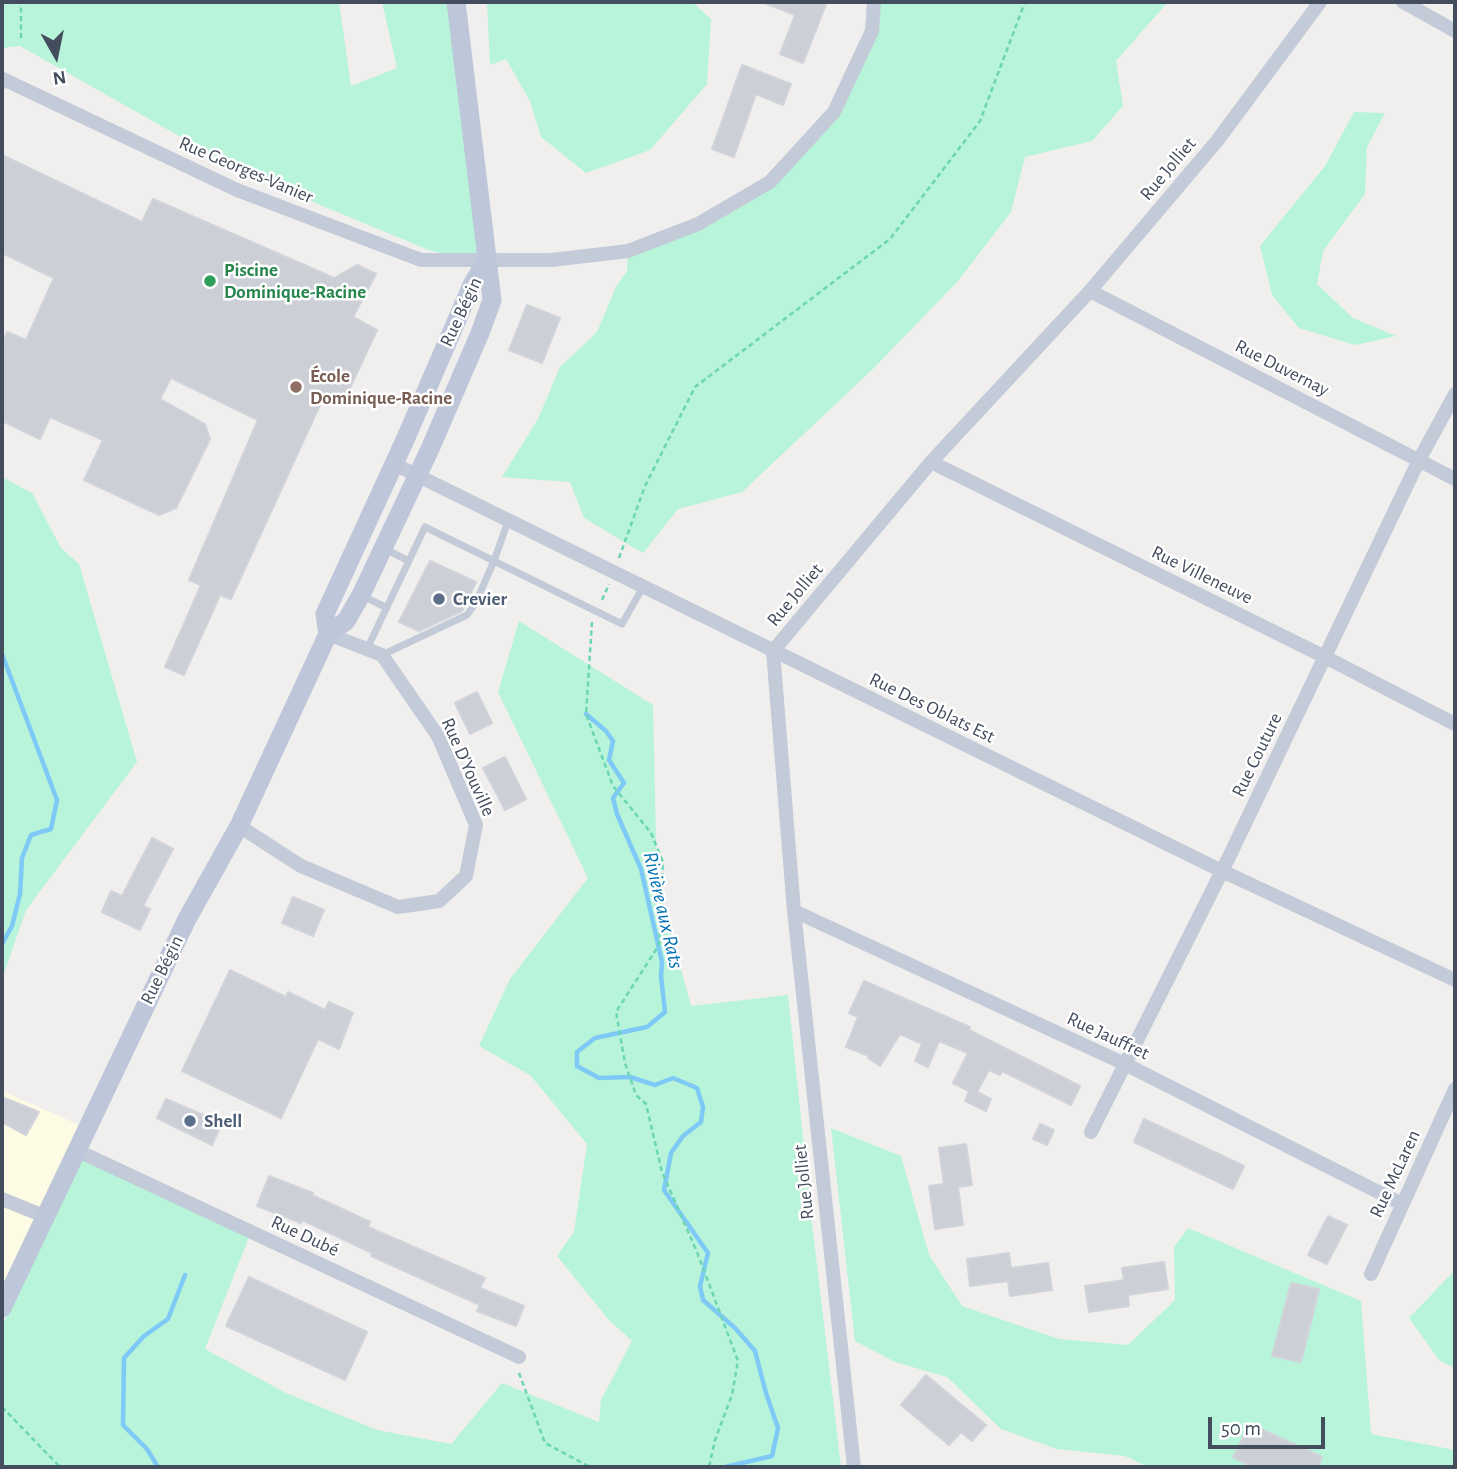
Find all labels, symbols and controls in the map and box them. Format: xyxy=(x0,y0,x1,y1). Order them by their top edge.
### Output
north arrow xyxy=(21,21,91,91)
text: N xyxy=(51,67,67,88)
street label: Rue Georges-Vanier xyxy=(175,131,317,209)
street label: Rue Jolliet xyxy=(1135,133,1201,205)
place label: Piscine Dominique-Racine xyxy=(224,259,366,303)
marker: Piscine Dominique-Racine xyxy=(202,273,218,289)
street label: Rue Bégin xyxy=(435,274,487,350)
street label: Rue Duvernay xyxy=(1231,335,1333,401)
place label: École Dominique-Racine xyxy=(310,365,452,409)
marker: École Dominique-Racine xyxy=(288,379,304,395)
street label: Rue Villeneuve xyxy=(1148,541,1256,609)
street label: Rue Jolliet xyxy=(762,559,828,631)
place label: Crevier xyxy=(453,588,507,610)
marker: Crevier xyxy=(431,591,447,607)
street label: Rue Des Oblats Est xyxy=(866,668,998,748)
street label: Rue Couture xyxy=(1227,709,1287,801)
street label: Rue D'Youville xyxy=(436,714,500,820)
water label: Rivière aux Rats xyxy=(637,849,689,971)
street label: Rue Bégin xyxy=(136,932,188,1008)
street label: Rue Jauffret xyxy=(1063,1007,1153,1065)
place label: Shell xyxy=(204,1110,242,1132)
marker: Shell xyxy=(182,1113,198,1129)
street label: Rue McLaren xyxy=(1365,1126,1425,1222)
street label: Rue Jolliet xyxy=(789,1143,819,1221)
street label: Rue Dubé xyxy=(267,1210,343,1262)
scale bar xyxy=(1212,1402,1329,1446)
text: 50 m xyxy=(1221,1418,1261,1439)

